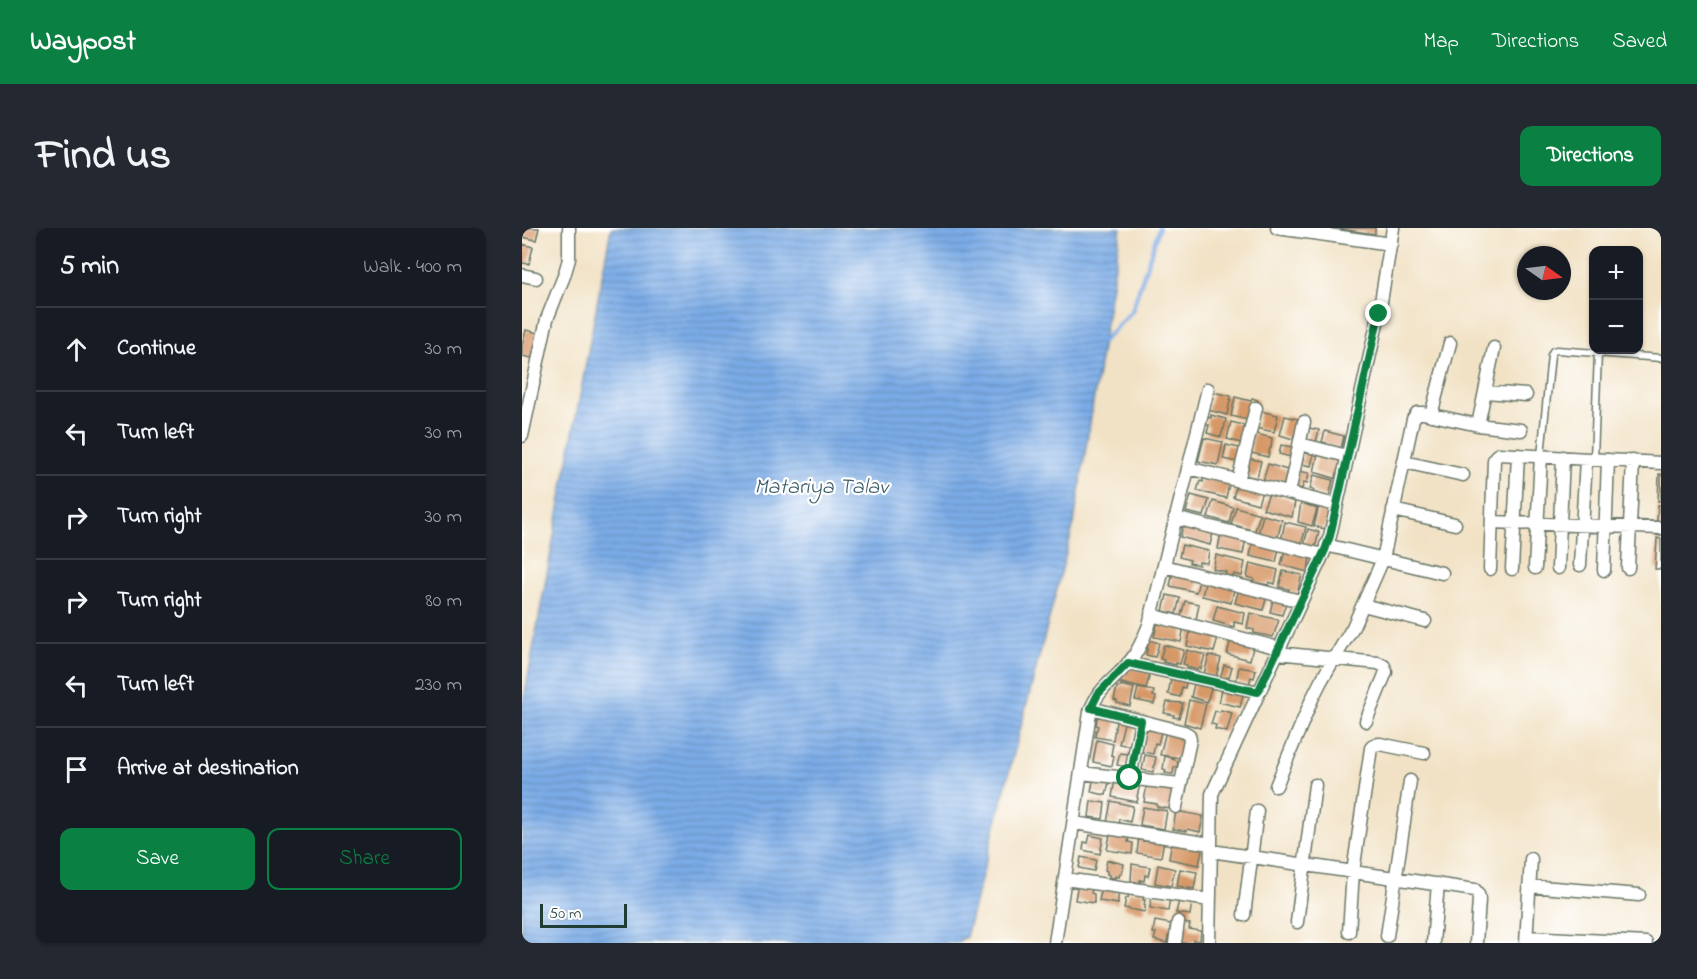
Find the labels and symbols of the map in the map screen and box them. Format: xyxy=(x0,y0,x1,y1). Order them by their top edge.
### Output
north arrow xyxy=(1517,246,1571,300)
route end xyxy=(1365,300,1391,326)
water label: Matariya Talav xyxy=(754,472,890,504)
route start xyxy=(1116,764,1142,790)
scale bar xyxy=(540,901,627,928)

